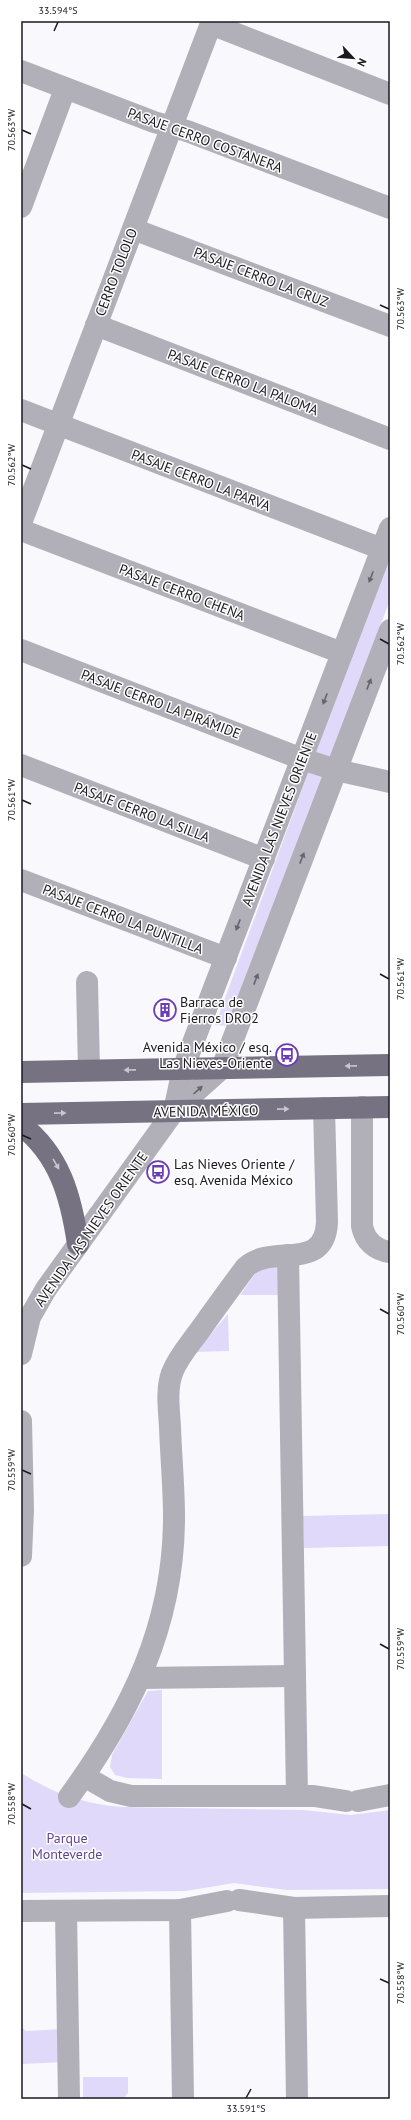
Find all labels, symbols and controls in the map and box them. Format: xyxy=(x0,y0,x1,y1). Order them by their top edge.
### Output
text: 33.594°S xyxy=(39,4,77,17)
north arrow xyxy=(333,38,373,78)
text: N xyxy=(354,56,370,69)
street label: PASAJE CERRO COSTANERA xyxy=(125,104,286,177)
text: 70.563°W xyxy=(5,108,18,151)
street label: CERRO TOLOLO xyxy=(91,225,141,319)
street label: PASAJE CERRO LA CRUZ xyxy=(191,243,331,311)
text: 70.563°W xyxy=(394,287,407,330)
street label: PASAJE CERRO LA PALOMA xyxy=(165,345,322,419)
text: 70.562°W xyxy=(5,443,18,486)
street label: PASAJE CERRO LA PARVA xyxy=(129,445,274,515)
street label: PASAJE CERRO CHENA xyxy=(116,560,248,625)
one-way arrow xyxy=(368,572,374,584)
text: 70.562°W xyxy=(394,622,407,665)
street label: PASAJE CERRO LA PIRÁMIDE xyxy=(79,665,243,743)
one-way arrow xyxy=(367,678,373,690)
one-way arrow xyxy=(321,693,327,705)
street label: AVENIDA LAS NIEVES ORIENTE xyxy=(237,729,321,909)
text: 70.561°W xyxy=(5,778,18,821)
street label: PASAJE CERRO LA SILLA xyxy=(72,778,213,846)
one-way arrow xyxy=(300,852,306,864)
street label: PASAJE CERRO LA PUNTILLA xyxy=(40,880,207,958)
one-way arrow xyxy=(235,919,241,931)
text: 70.561°W xyxy=(394,957,407,1000)
one-way arrow xyxy=(253,973,259,985)
place label: Barraca de Fierros DRO2 xyxy=(180,993,259,1027)
building icon: Barraca de Fierros DRO2 xyxy=(152,997,178,1023)
place label: Avenida México / esq. Las Nieves-Oriente xyxy=(143,1038,272,1072)
bus stop icon: Avenida México / esq. Las Nieves-Oriente xyxy=(274,1042,300,1068)
one-way arrow xyxy=(344,1063,357,1069)
one-way arrow xyxy=(123,1067,136,1073)
one-way arrow xyxy=(193,1085,203,1094)
street label: AVENIDA MÉXICO xyxy=(153,1101,259,1121)
one-way arrow xyxy=(277,1106,290,1112)
one-way arrow xyxy=(54,1110,66,1117)
text: 70.560°W xyxy=(5,1113,18,1156)
street label: AVENIDA LAS NIEVES ORIENTE xyxy=(31,1148,151,1310)
place label: Las Nieves Oriente / esq. Avenida México xyxy=(174,1155,295,1189)
one-way arrow xyxy=(52,1158,59,1170)
bus stop icon: Las Nieves Oriente / esq. Avenida México xyxy=(145,1159,171,1185)
text: 70.560°W xyxy=(394,1292,407,1335)
text: 70.559°W xyxy=(5,1448,18,1491)
text: 70.559°W xyxy=(394,1627,407,1670)
text: 70.558°W xyxy=(5,1782,18,1825)
park label: Parque Monteverde xyxy=(32,1829,102,1863)
text: 70.558°W xyxy=(394,1961,407,2004)
text: 33.591°S xyxy=(227,2102,265,2115)

